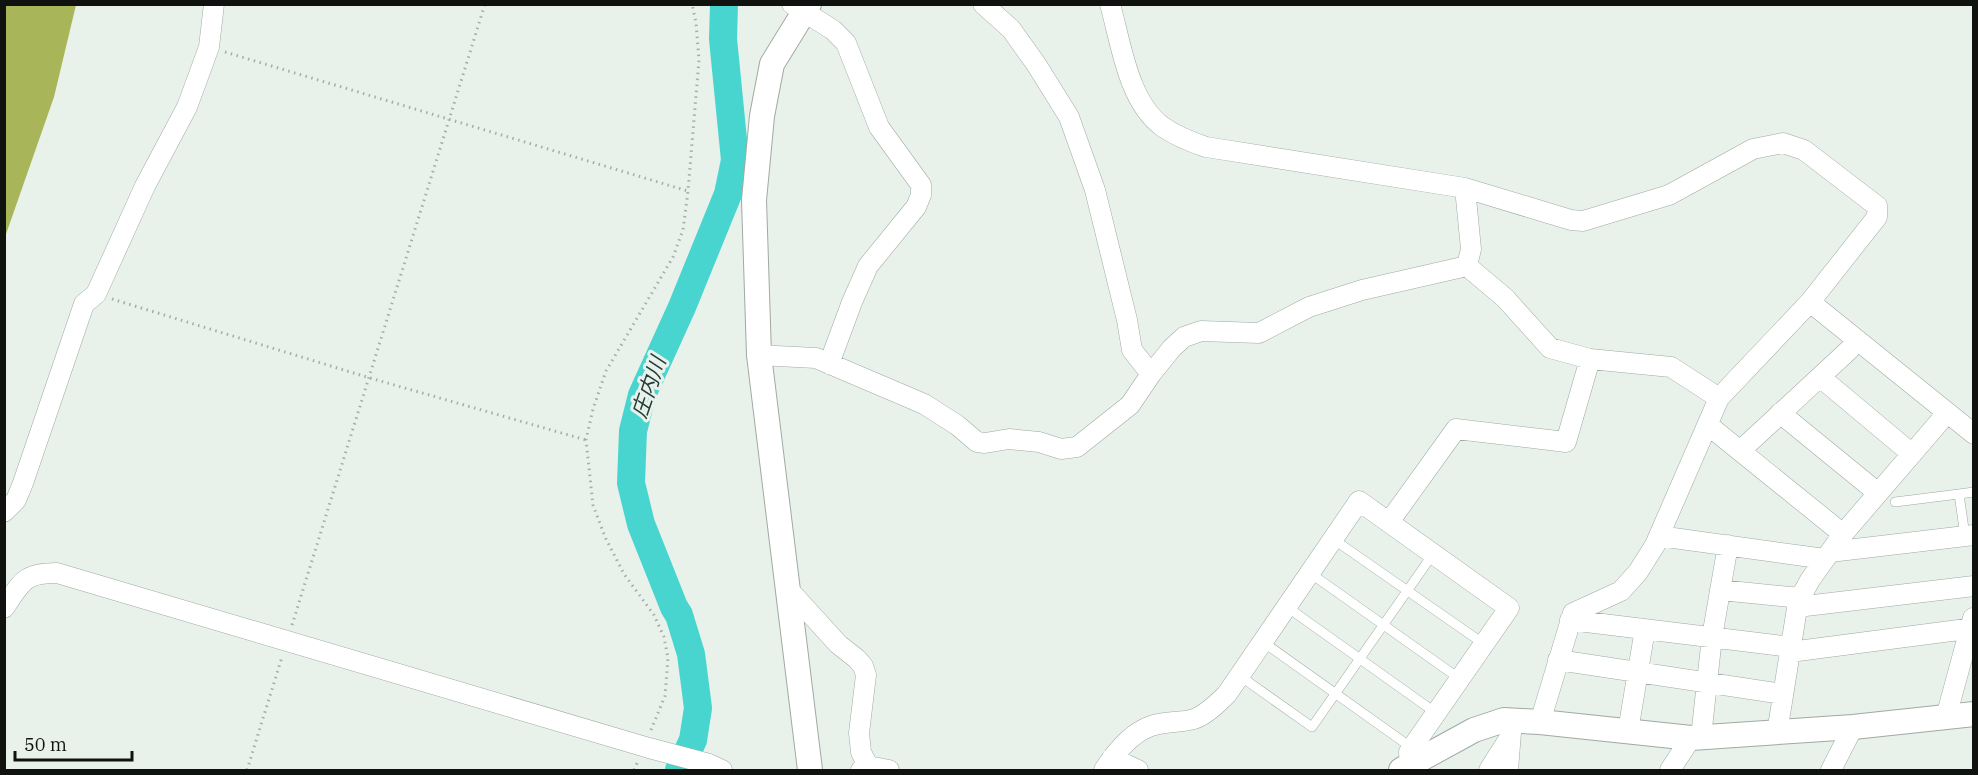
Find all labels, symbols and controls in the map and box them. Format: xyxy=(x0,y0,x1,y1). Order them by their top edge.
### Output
water label: 庄内川 xyxy=(625,351,672,421)
scale bar xyxy=(15,724,132,762)
text: 50 m xyxy=(24,733,67,756)

